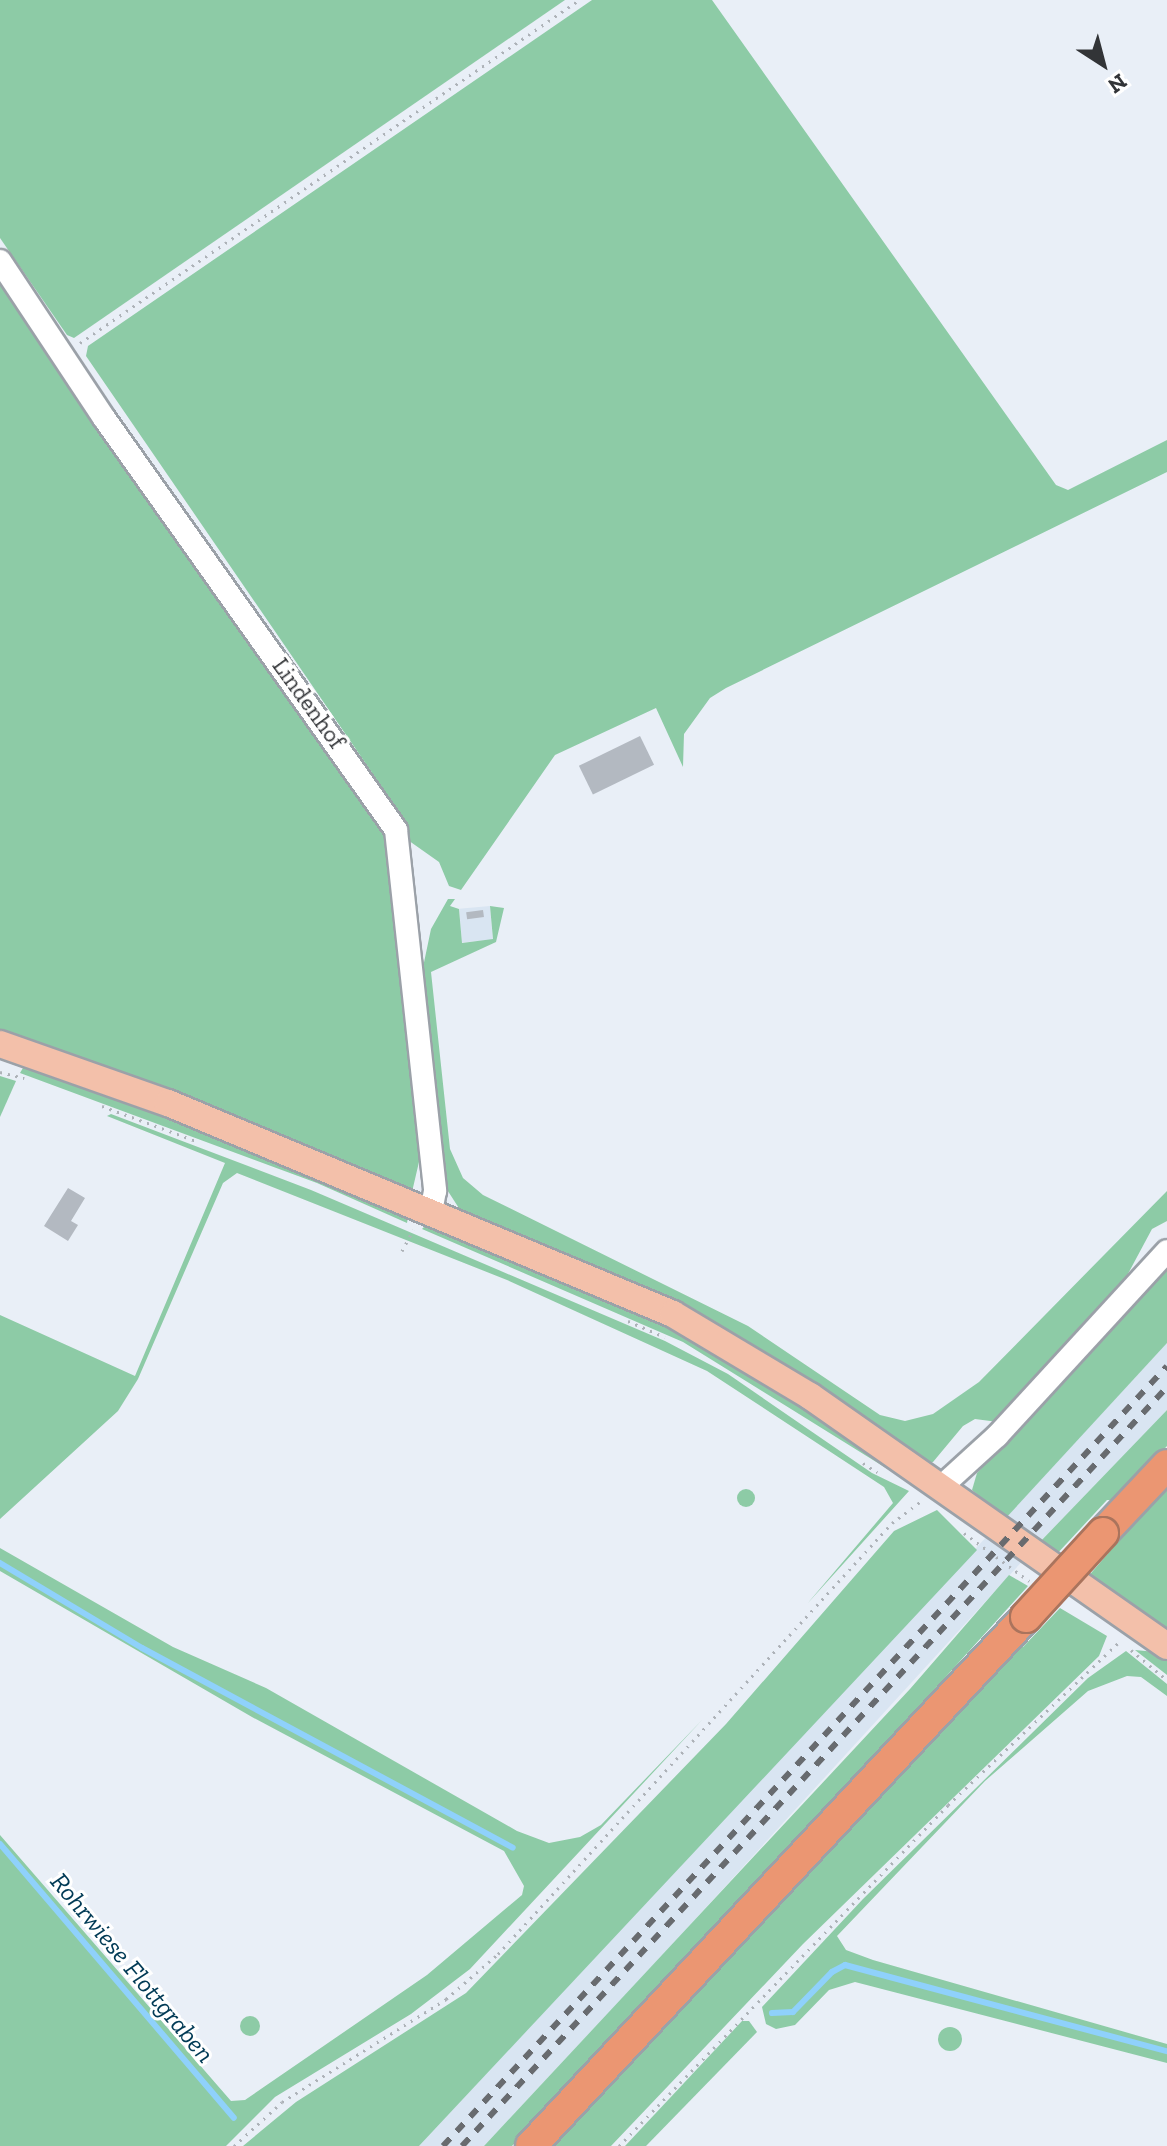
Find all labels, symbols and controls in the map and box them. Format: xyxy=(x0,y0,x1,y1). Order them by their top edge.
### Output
north arrow xyxy=(1063,24,1143,104)
text: N xyxy=(1103,68,1132,100)
street label: Lindenhof xyxy=(266,652,352,754)
water label: Rohrwiese Flottgraben xyxy=(43,1867,221,2069)

